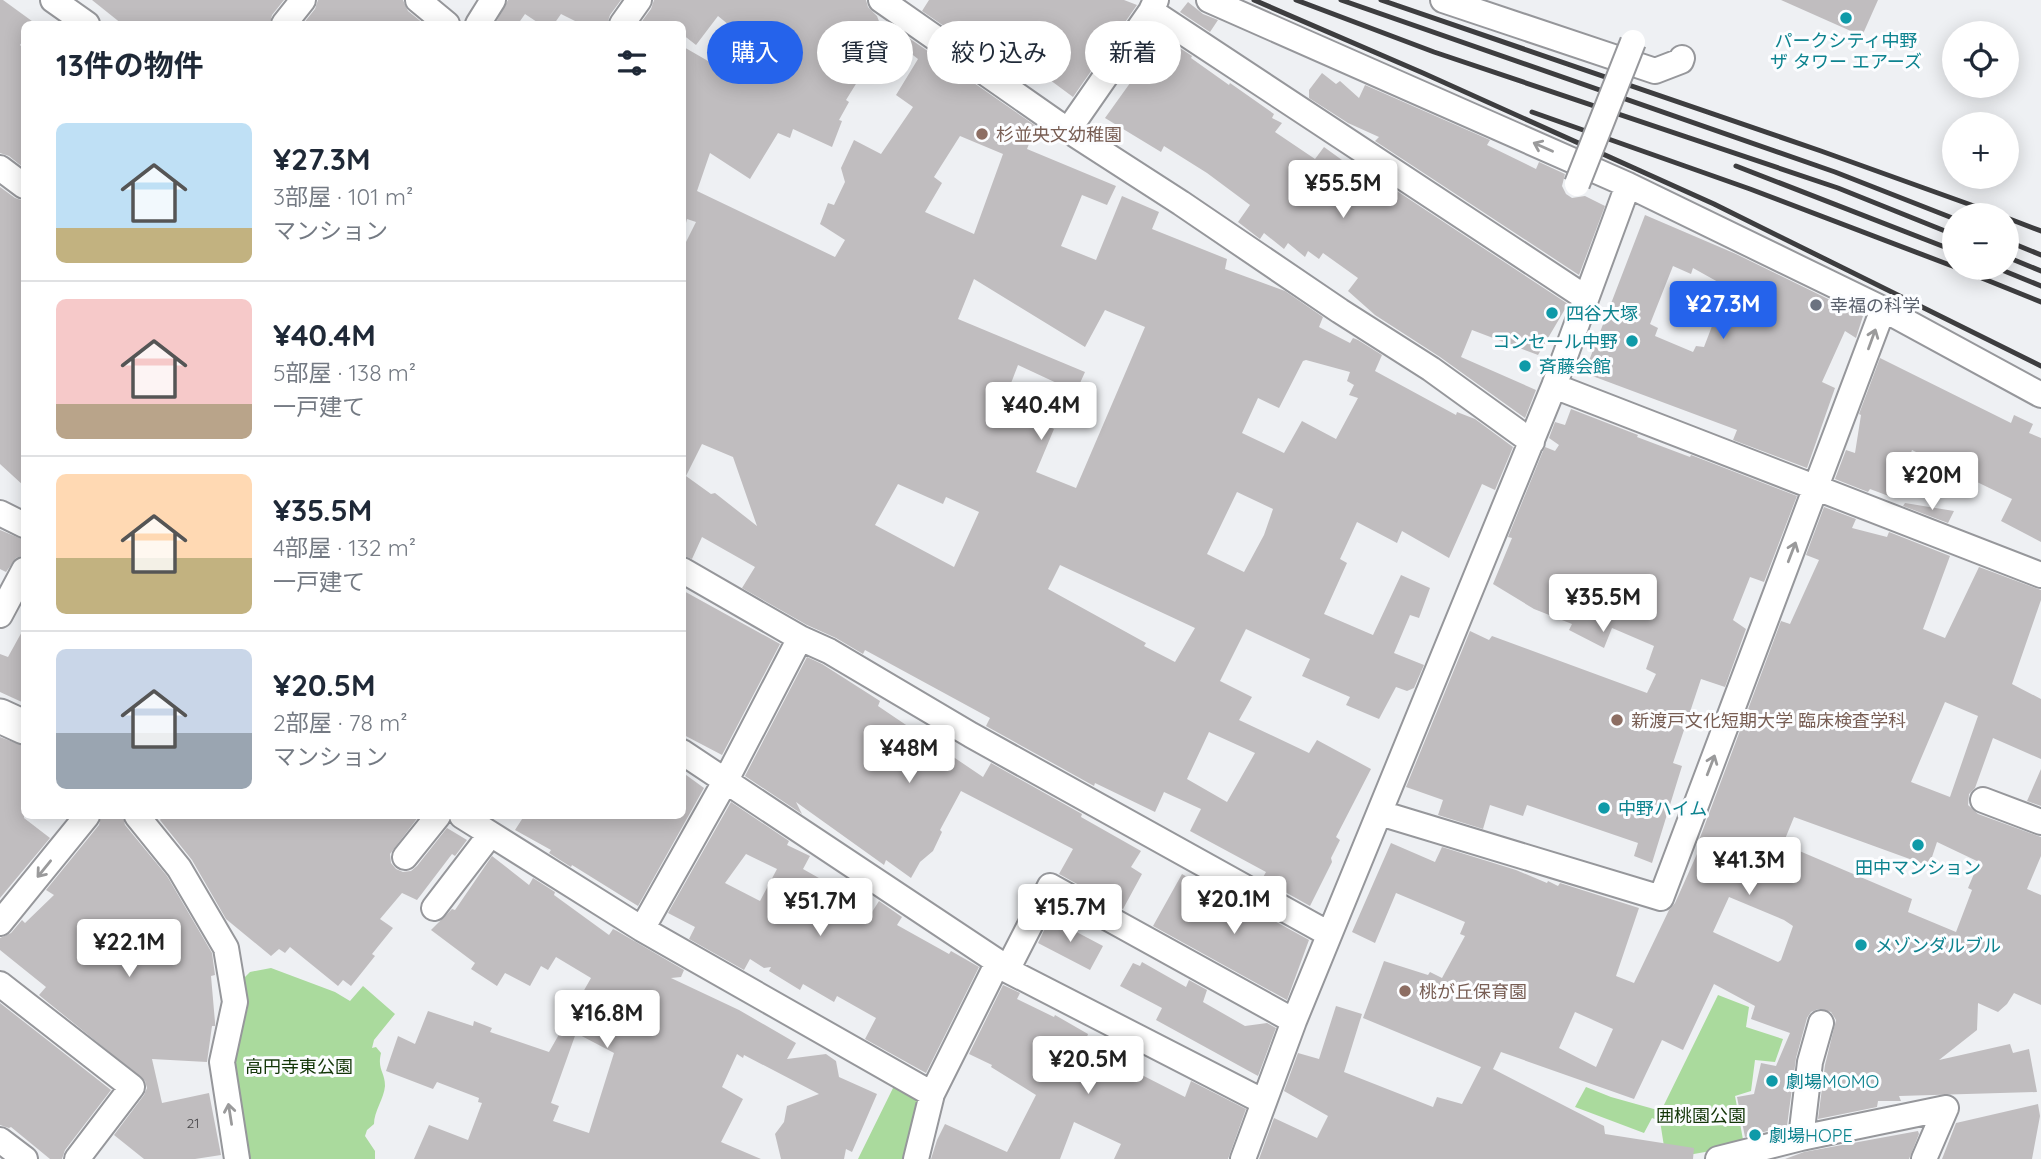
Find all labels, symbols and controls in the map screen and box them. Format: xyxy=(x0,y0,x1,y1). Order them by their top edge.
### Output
marker: パークシティ中野 ザ タワー エアーズ xyxy=(1838,10,1854,26)
chip: 購入 xyxy=(707,21,803,84)
chip: 賃貸 xyxy=(817,21,913,84)
chip: 絞り込み xyxy=(927,21,1071,84)
chip: 新着 xyxy=(1085,21,1181,84)
map controls xyxy=(1942,21,2019,280)
button: locate xyxy=(1942,21,2019,98)
place label: パークシティ中野 ザ タワー エアーズ xyxy=(1770,29,1922,73)
icon: filters xyxy=(613,44,651,82)
text: 13件の物件 xyxy=(56,46,204,84)
button: + xyxy=(1942,112,2019,189)
place label: 杉並央文幼稚園 xyxy=(996,123,1122,146)
marker: 杉並央文幼稚園 xyxy=(974,126,990,142)
text: ¥27.3M xyxy=(273,140,370,178)
one-way arrow xyxy=(1533,140,1554,153)
icon: home xyxy=(112,151,196,235)
pin: ¥55.5M xyxy=(1286,160,1400,220)
text: ¥55.5M xyxy=(1304,168,1382,197)
text: 3部屋 · 101 m² xyxy=(273,182,413,211)
button: − xyxy=(1942,203,2019,280)
text: マンション xyxy=(273,216,388,245)
pin: ¥27.3M xyxy=(1666,282,1780,341)
text: ¥27.3M xyxy=(1686,289,1760,318)
place label: 幸福の科学 xyxy=(1830,294,1920,317)
marker: 幸福の科学 xyxy=(1808,297,1824,313)
place label: 四谷大塚 xyxy=(1566,302,1638,325)
marker: 四谷大塚 xyxy=(1544,305,1560,321)
text: ¥40.4M xyxy=(273,316,376,354)
icon: home xyxy=(112,327,196,411)
one-way arrow xyxy=(1867,329,1879,351)
place label: コンセール中野 xyxy=(1492,330,1618,353)
marker: コンセール中野 xyxy=(1624,333,1640,349)
place label: 斉藤会館 xyxy=(1539,355,1611,378)
text: 5部屋 · 138 m² xyxy=(273,358,416,387)
marker: 斉藤会館 xyxy=(1517,358,1533,374)
pin: ¥40.4M xyxy=(984,382,1098,442)
text: ¥40.4M xyxy=(1002,390,1080,419)
text: 一戸建て xyxy=(273,392,365,421)
pin: ¥20M xyxy=(1891,452,1973,512)
text: ¥20M xyxy=(1902,460,1962,489)
text: ¥35.5M xyxy=(273,491,372,529)
icon: home xyxy=(112,502,196,586)
text: 4部屋 · 132 m² xyxy=(273,533,416,562)
one-way arrow xyxy=(1787,542,1799,564)
text: 一戸建て xyxy=(273,567,365,596)
pin: ¥35.5M xyxy=(1546,574,1660,634)
text: ¥35.5M xyxy=(1565,582,1641,611)
text: ¥20.5M xyxy=(273,666,376,704)
icon: home xyxy=(112,677,196,761)
text: 2部屋 · 78 m² xyxy=(273,708,408,737)
place label: 新渡戸文化短期大学 臨床検査学科 xyxy=(1631,709,1906,732)
marker: 新渡戸文化短期大学 臨床検査学科 xyxy=(1609,712,1625,728)
pin: ¥48M xyxy=(868,726,950,785)
text: ¥48M xyxy=(880,733,938,762)
text: マンション xyxy=(273,742,388,771)
one-way arrow xyxy=(1706,755,1718,776)
place label: 中野ハイム xyxy=(1618,797,1707,820)
marker: 中野ハイム xyxy=(1596,800,1612,816)
marker: 田中マンション xyxy=(1910,837,1926,853)
pin: ¥41.3M xyxy=(1692,838,1806,897)
text: ¥41.3M xyxy=(1713,845,1785,874)
place label: 田中マンション xyxy=(1855,856,1981,879)
one-way arrow xyxy=(36,859,52,877)
pin: ¥20.1M xyxy=(1177,876,1291,936)
pin: ¥51.7M xyxy=(763,878,877,938)
pin: ¥15.7M xyxy=(1013,884,1127,944)
text: ¥20.1M xyxy=(1197,884,1271,913)
text: ¥51.7M xyxy=(783,886,857,915)
text: ¥15.7M xyxy=(1034,892,1106,921)
pin: ¥22.1M xyxy=(72,920,186,979)
text: ¥22.1M xyxy=(93,927,165,956)
place label: メゾンダルブル xyxy=(1875,934,2001,957)
marker: メゾンダルブル xyxy=(1853,937,1869,953)
place label: 桃が丘保育園 xyxy=(1419,980,1527,1003)
marker: 桃が丘保育園 xyxy=(1397,983,1413,999)
pin: ¥16.8M xyxy=(550,990,664,1050)
text: ¥16.8M xyxy=(571,998,643,1027)
pin: ¥20.5M xyxy=(1031,1036,1145,1096)
text: ¥20.5M xyxy=(1049,1044,1127,1073)
park label: 高円寺東公園 xyxy=(245,1055,353,1078)
place label: 劇場MOMO xyxy=(1786,1070,1879,1093)
marker: 劇場MOMO xyxy=(1764,1073,1780,1089)
one-way arrow xyxy=(223,1104,236,1126)
park label: 囲桃園公園 xyxy=(1656,1104,1746,1127)
house number: 21 xyxy=(187,1114,199,1132)
place label: 劇場HOPE xyxy=(1769,1124,1853,1147)
marker: 劇場HOPE xyxy=(1747,1127,1763,1143)

